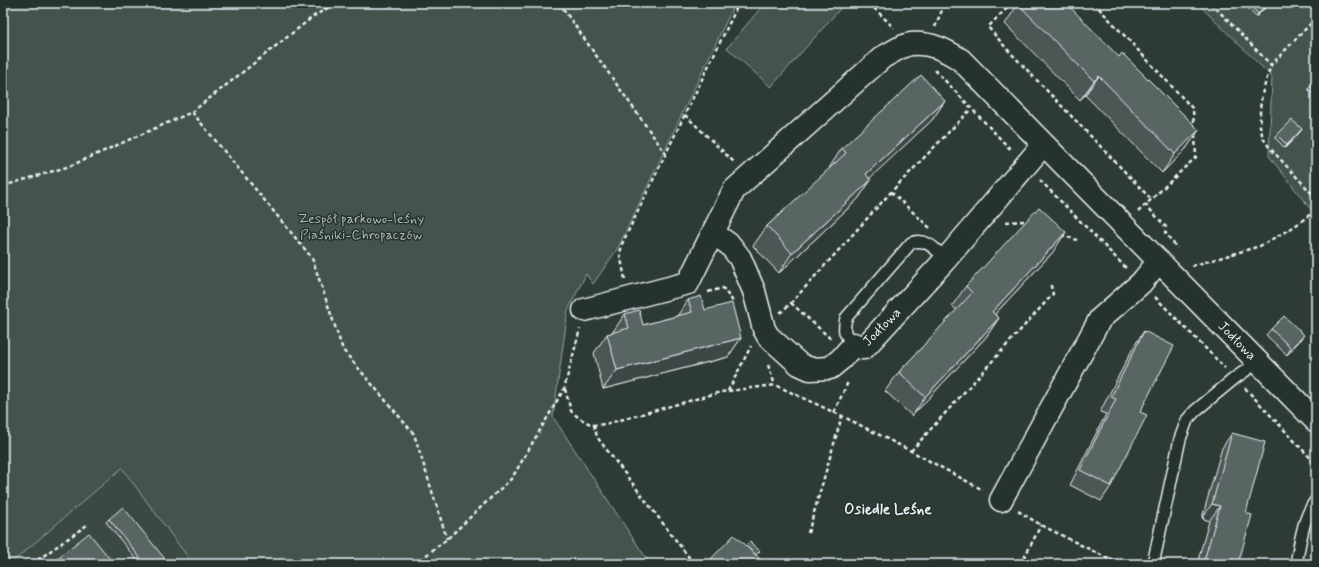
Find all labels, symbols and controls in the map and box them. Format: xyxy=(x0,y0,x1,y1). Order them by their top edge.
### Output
park label: Zespół parkowo-leśny Piaśniki-Chropaczów xyxy=(298,210,424,244)
street label: Jodłowa xyxy=(859,304,905,350)
street label: Jodłowa xyxy=(1214,318,1260,365)
district label: Osiedle Leśne xyxy=(844,500,932,520)

